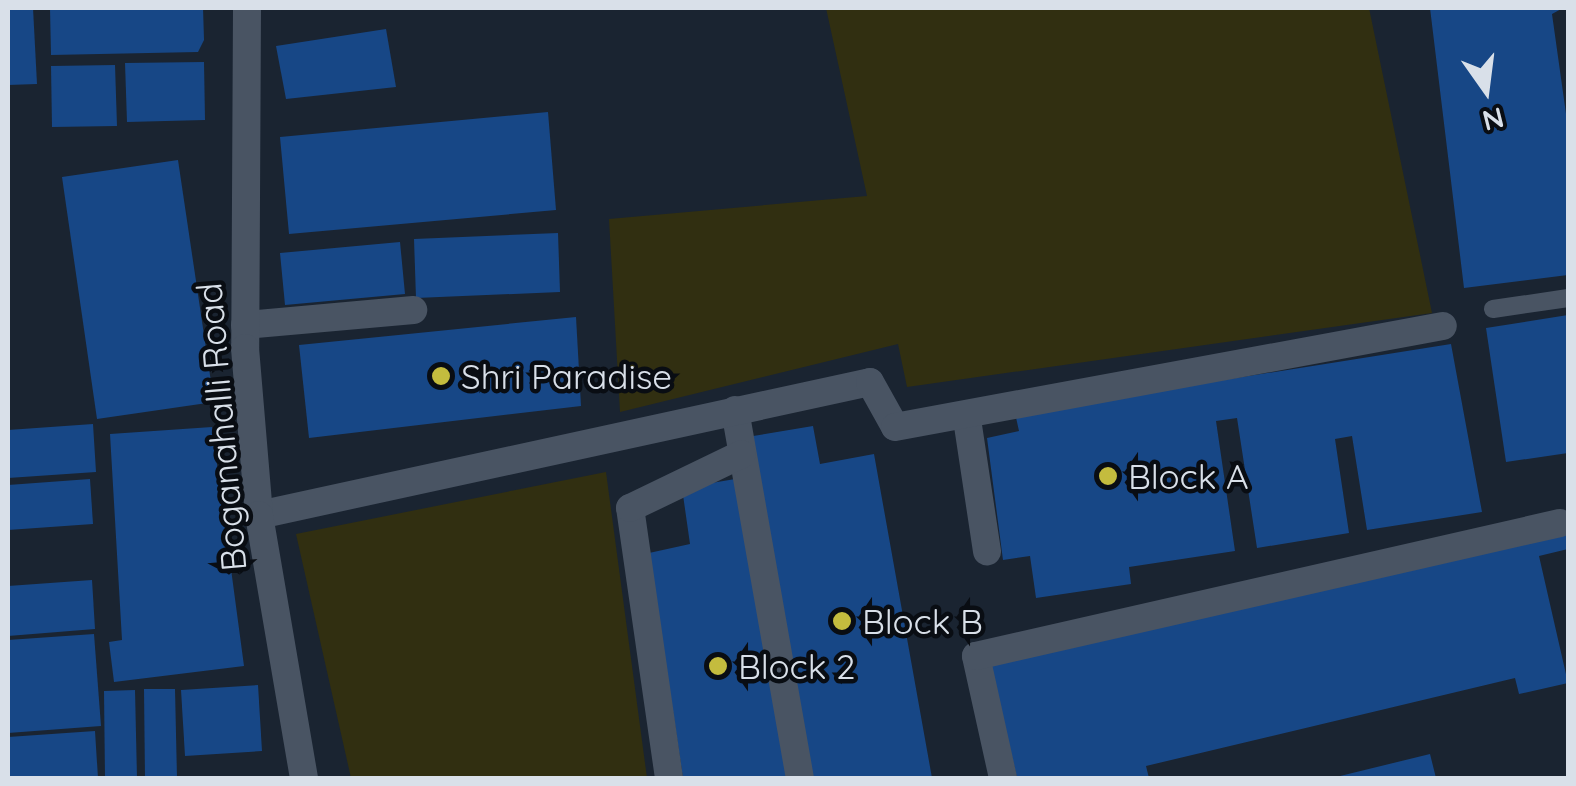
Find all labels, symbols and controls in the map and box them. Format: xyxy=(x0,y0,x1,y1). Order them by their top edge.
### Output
north arrow xyxy=(1436,40,1536,140)
text: N xyxy=(1479,100,1508,139)
street label: Boganahalli Road xyxy=(187,281,255,573)
place label: Shri Paradise xyxy=(461,355,672,397)
marker: Shri Paradise xyxy=(430,365,452,387)
place label: Block A xyxy=(1128,455,1249,497)
marker: Block A xyxy=(1097,465,1119,487)
place label: Block B xyxy=(862,600,983,642)
marker: Block B xyxy=(831,610,853,632)
place label: Block 2 xyxy=(738,645,855,687)
marker: Block 2 xyxy=(707,655,729,677)

